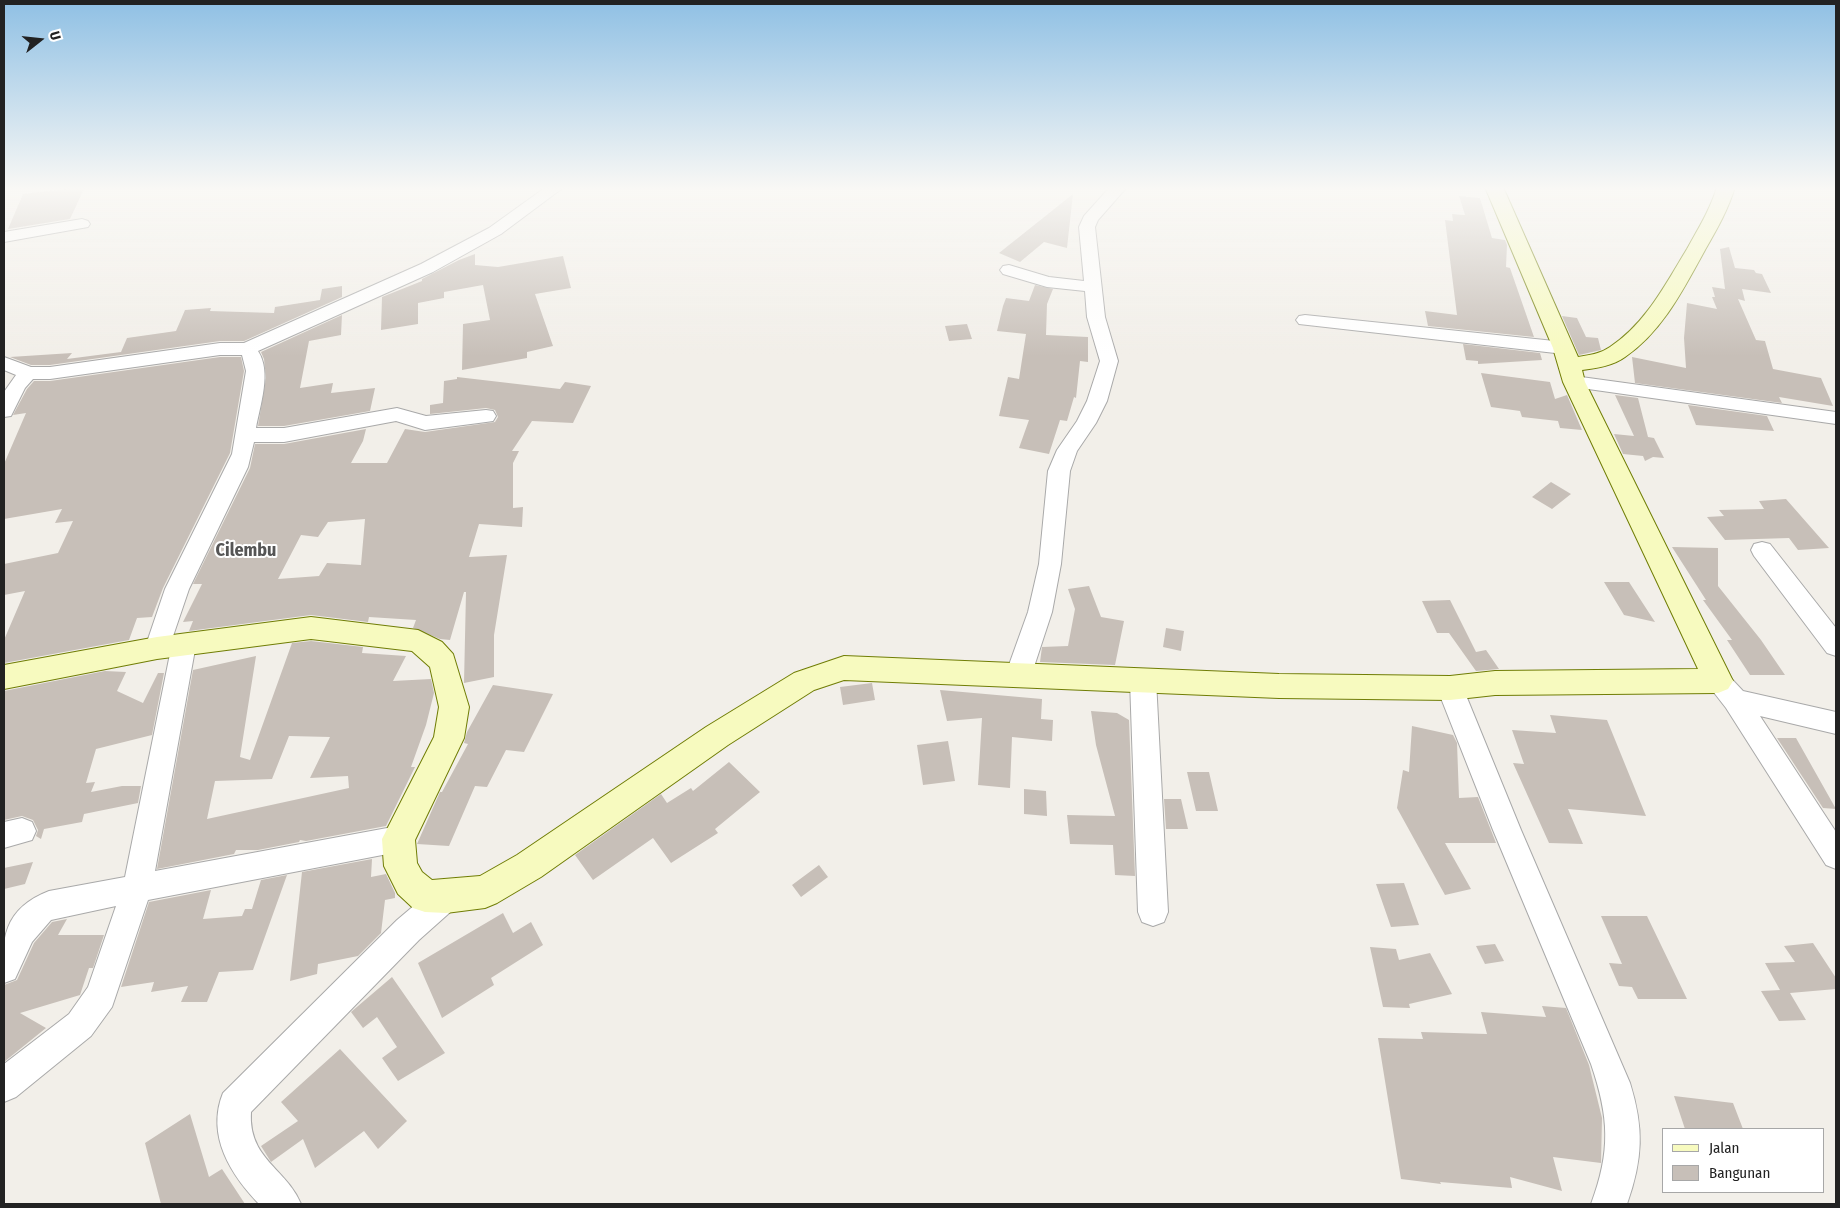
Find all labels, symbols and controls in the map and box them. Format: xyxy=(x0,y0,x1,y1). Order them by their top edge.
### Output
north arrow xyxy=(15,15,65,65)
text: U xyxy=(46,29,64,42)
district label: Cilembu xyxy=(216,540,276,562)
legend xyxy=(1662,1128,1825,1193)
text: Jalan xyxy=(1709,1139,1739,1157)
text: Bangunan xyxy=(1709,1164,1770,1182)

